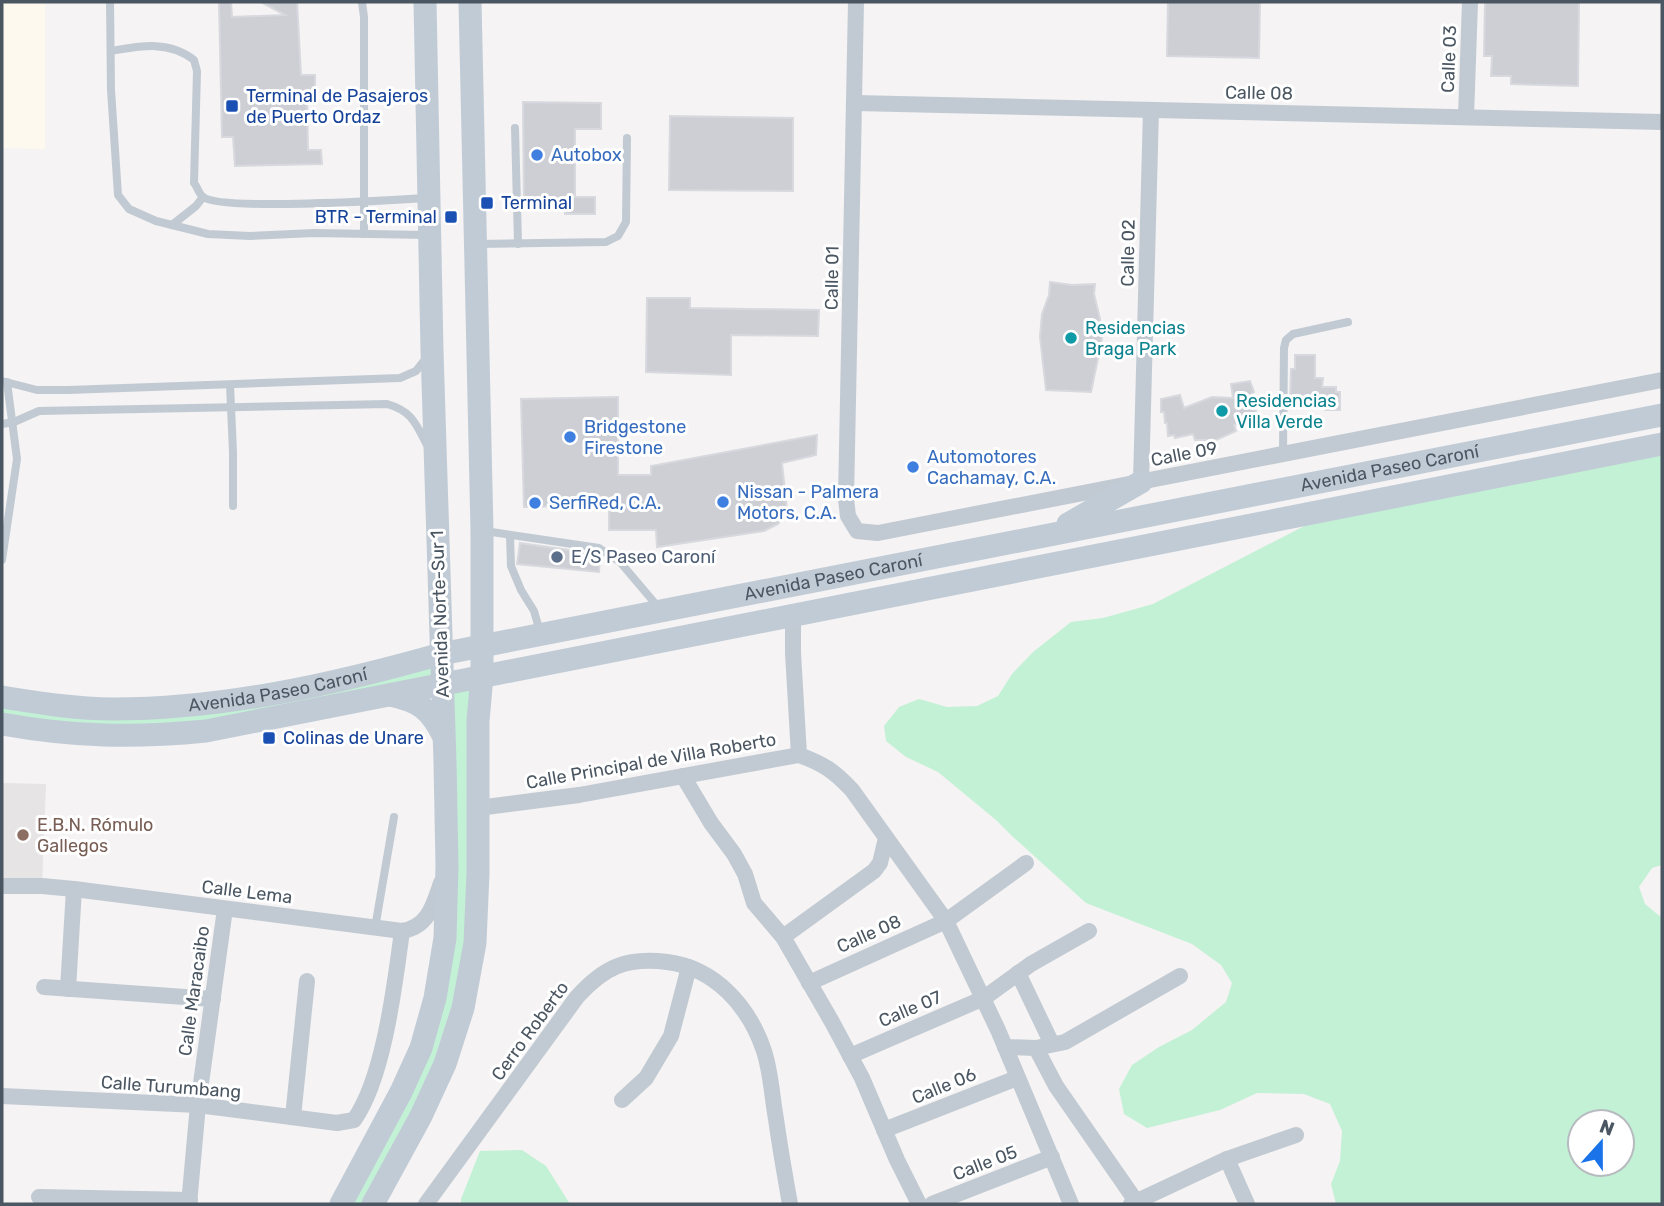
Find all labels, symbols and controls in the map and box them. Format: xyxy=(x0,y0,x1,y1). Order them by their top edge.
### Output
street label: Calle 03 xyxy=(1437,25,1461,93)
street label: Calle 08 xyxy=(1225,81,1293,105)
place label: Terminal de Pasajeros de Puerto Ordaz xyxy=(246,85,428,128)
marker: Terminal de Pasajeros de Puerto Ordaz xyxy=(224,98,240,114)
place label: Autobox xyxy=(551,144,622,166)
marker: Autobox xyxy=(529,147,545,163)
place label: Terminal xyxy=(501,192,572,214)
marker: Terminal xyxy=(479,195,495,211)
place label: BTR - Terminal xyxy=(315,206,437,228)
marker: BTR - Terminal xyxy=(443,209,459,225)
street label: Calle 02 xyxy=(1116,219,1140,287)
street label: Calle 01 xyxy=(820,246,844,310)
place label: Residencias Braga Park xyxy=(1085,317,1185,360)
marker: Residencias Braga Park xyxy=(1063,330,1079,346)
place label: Residencias Villa Verde xyxy=(1236,390,1336,433)
marker: Residencias Villa Verde xyxy=(1214,403,1230,419)
place label: Bridgestone Firestone xyxy=(584,416,686,459)
marker: Bridgestone Firestone xyxy=(562,429,578,445)
street label: Calle 09 xyxy=(1149,437,1219,471)
street label: Avenida Paseo Caroní xyxy=(1299,440,1482,497)
place label: Automotores Cachamay, C.A. xyxy=(927,446,1056,489)
marker: Automotores Cachamay, C.A. xyxy=(905,459,921,475)
place label: Nissan - Palmera Motors, C.A. xyxy=(737,481,879,524)
place label: SerfiRed, C.A. xyxy=(549,492,661,514)
marker: Nissan - Palmera Motors, C.A. xyxy=(715,494,731,510)
marker: SerfiRed, C.A. xyxy=(527,495,543,511)
street label: Avenida Norte-Sur 1 xyxy=(426,530,454,698)
place label: E/S Paseo Caroní xyxy=(571,546,717,568)
marker: E/S Paseo Caroní xyxy=(549,549,565,565)
street label: Avenida Paseo Caroní xyxy=(742,549,926,605)
street label: Avenida Paseo Caroní xyxy=(187,663,371,716)
place label: Colinas de Unare xyxy=(283,727,424,749)
street label: Calle Principal de Villa Roberto xyxy=(524,728,778,794)
marker: Colinas de Unare xyxy=(261,730,277,746)
place label: E.B.N. Rómulo Gallegos xyxy=(37,814,153,857)
marker: E.B.N. Rómulo Gallegos xyxy=(15,827,31,843)
street label: Calle Lema xyxy=(200,876,294,908)
street label: Calle 08 xyxy=(833,910,905,958)
street label: Calle Maracaibo xyxy=(174,924,214,1058)
street label: Cerro Roberto xyxy=(487,977,573,1085)
street label: Calle 07 xyxy=(875,986,945,1032)
street label: Calle 06 xyxy=(909,1063,980,1109)
street label: Calle Turumbang xyxy=(100,1071,242,1103)
north arrow xyxy=(1566,1108,1636,1178)
text: N xyxy=(1596,1114,1617,1141)
street label: Calle 05 xyxy=(950,1141,1020,1185)

